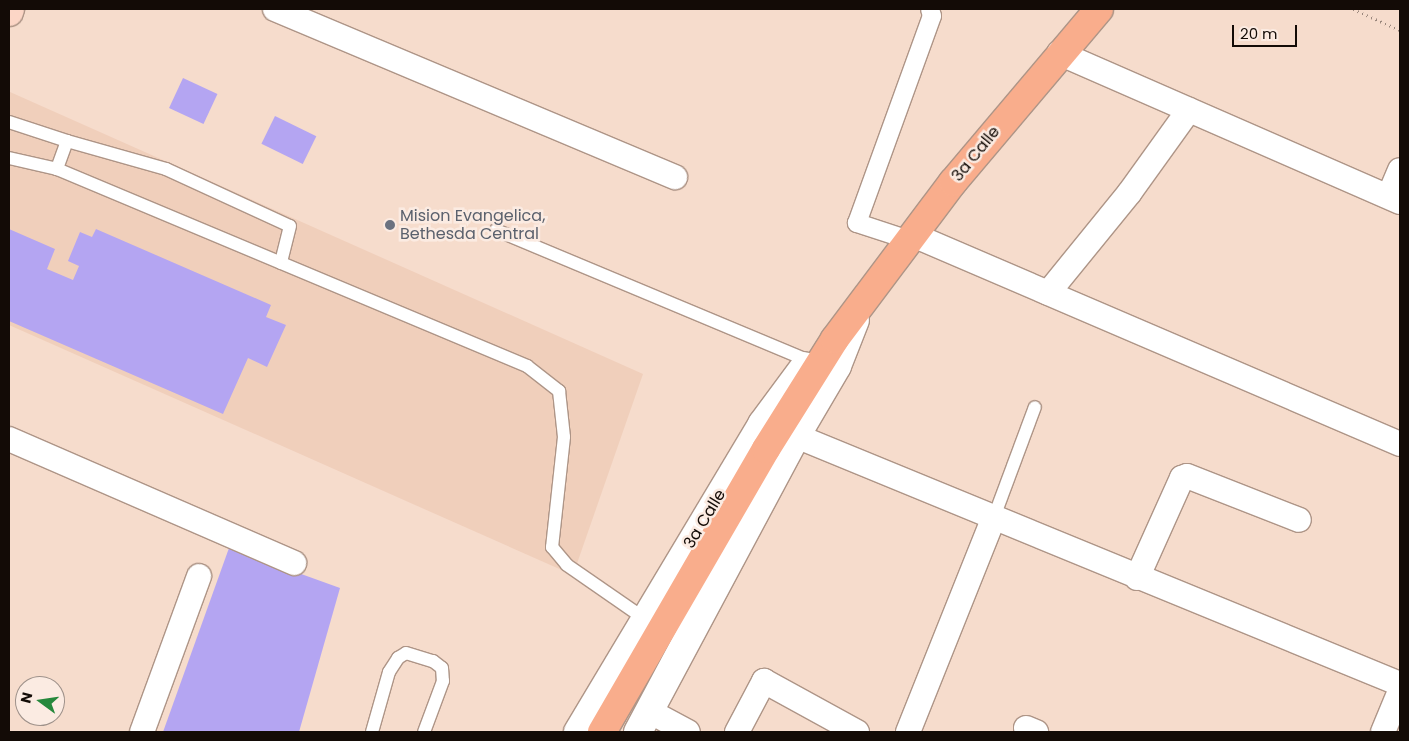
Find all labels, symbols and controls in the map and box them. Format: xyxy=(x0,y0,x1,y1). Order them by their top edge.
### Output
scale bar xyxy=(1234,15,1299,47)
text: 20 m xyxy=(1240,23,1278,44)
street label: 3a Calle xyxy=(948,123,1004,185)
place label: Mision Evangelica, Bethesda Central xyxy=(400,206,545,244)
marker: Mision Evangelica, Bethesda Central xyxy=(384,219,396,231)
street label: 3a Calle xyxy=(680,486,730,552)
north arrow xyxy=(15,676,65,726)
text: N xyxy=(15,690,37,705)

